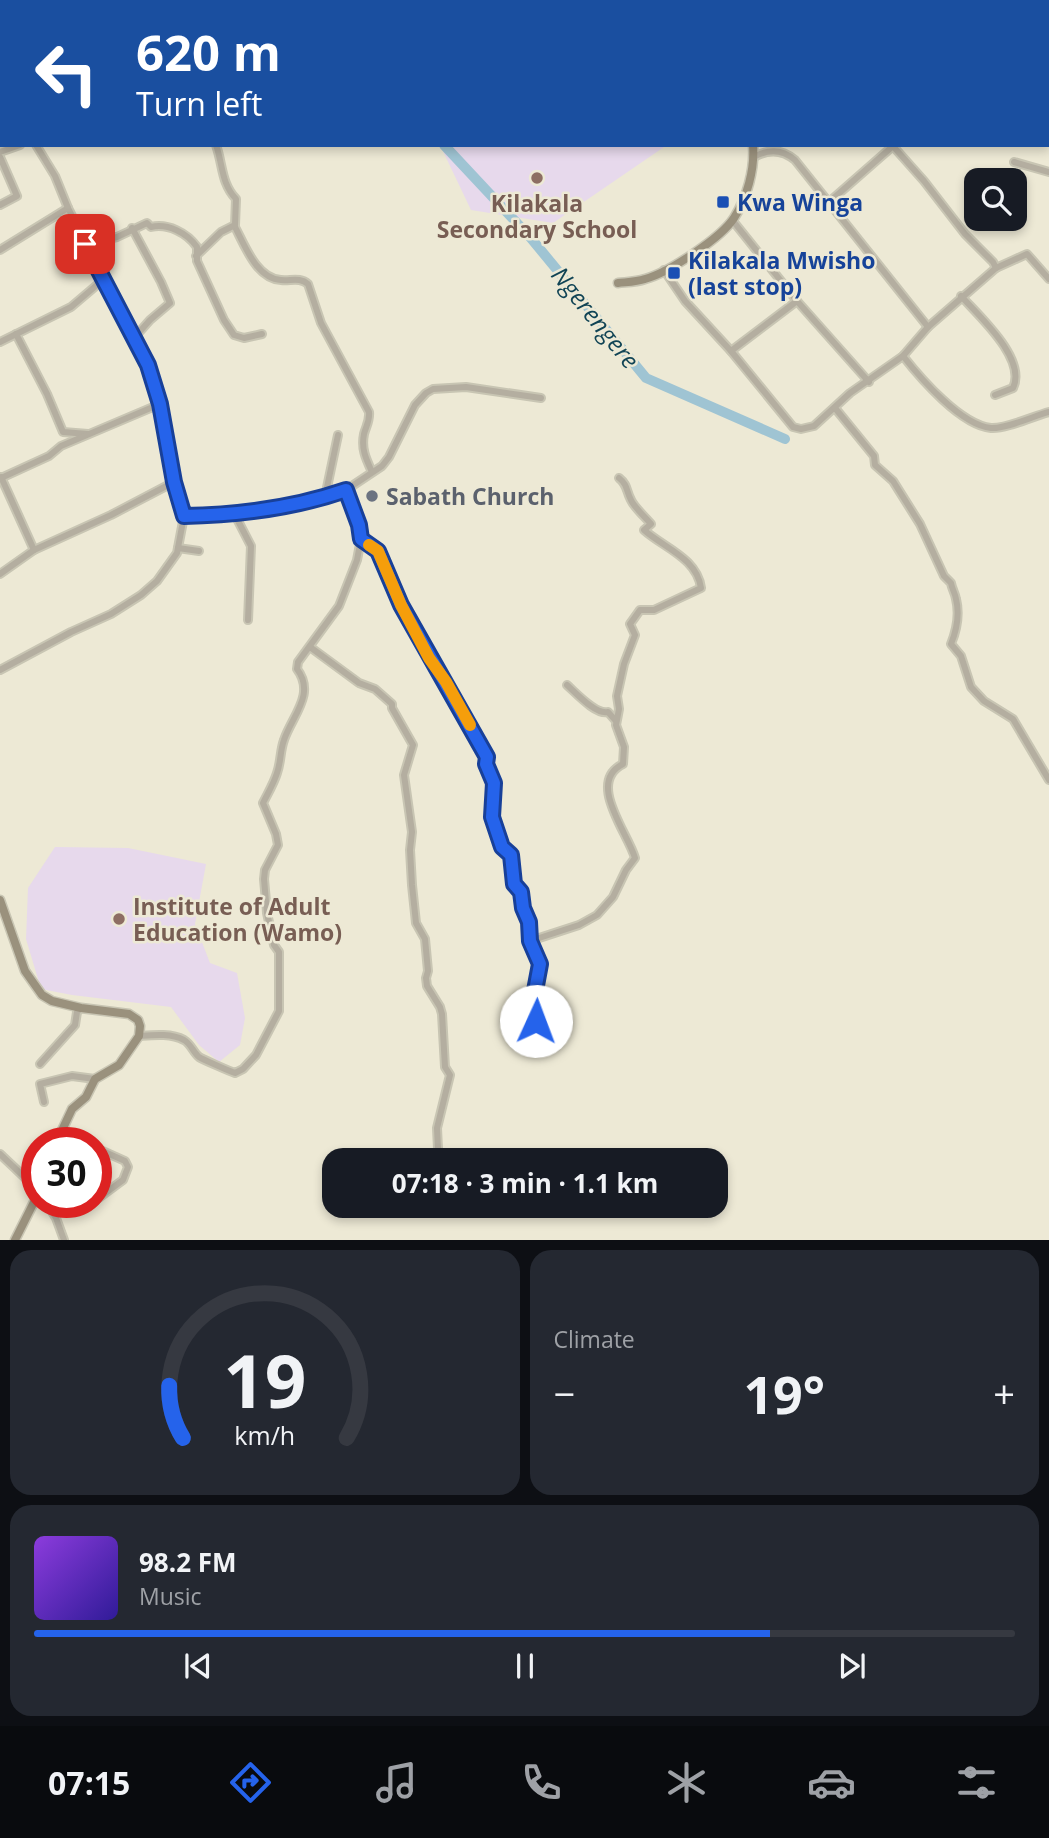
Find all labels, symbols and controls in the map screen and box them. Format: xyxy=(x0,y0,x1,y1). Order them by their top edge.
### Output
text: 620 m xyxy=(136,19,281,85)
icon: left xyxy=(21,28,112,119)
text: Turn left xyxy=(136,82,262,125)
map controls xyxy=(964,168,1027,231)
button: search xyxy=(964,168,1027,231)
marker: Kilakala Secondary School xyxy=(529,170,545,186)
place label: Kwa Winga xyxy=(737,186,863,218)
place label: Kilakala Secondary School xyxy=(437,187,637,245)
marker: Kwa Winga xyxy=(715,194,731,210)
pin xyxy=(55,214,115,274)
icon: arrive xyxy=(66,225,104,263)
place label: Kilakala Mwisho (last stop) xyxy=(688,244,875,302)
water label: Ngerengere xyxy=(545,259,647,375)
marker: Kilakala Mwisho (last stop) xyxy=(666,265,682,281)
place label: Sabath Church xyxy=(386,480,554,512)
marker: Sabath Church xyxy=(364,488,380,504)
place label: Institute of Adult Education (Wamo) xyxy=(133,890,342,948)
marker: Institute of Adult Education (Wamo) xyxy=(111,911,127,927)
position arrow xyxy=(499,984,573,1058)
speed limit sign: 30 xyxy=(21,1127,112,1218)
text: 07:18 · 3 min · 1.1 km xyxy=(392,1165,658,1201)
text: Climate xyxy=(554,1323,635,1355)
text: 19 xyxy=(223,1331,306,1430)
text: 19° xyxy=(743,1358,825,1429)
text: − xyxy=(554,1367,575,1419)
text: + xyxy=(993,1367,1015,1419)
text: km/h xyxy=(234,1418,295,1452)
text: 98.2 FM xyxy=(139,1544,237,1580)
text: Music xyxy=(139,1580,202,1612)
icon: previous xyxy=(179,1647,217,1685)
icon: pause xyxy=(506,1647,544,1685)
icon: next xyxy=(833,1647,871,1685)
icon: directions xyxy=(226,1758,275,1807)
icon: music xyxy=(372,1758,421,1807)
icon: phone xyxy=(517,1758,566,1807)
icon: climate xyxy=(662,1758,711,1807)
icon: car xyxy=(807,1758,856,1807)
icon: filters xyxy=(952,1758,1001,1807)
text: 07:15 xyxy=(48,1761,130,1804)

